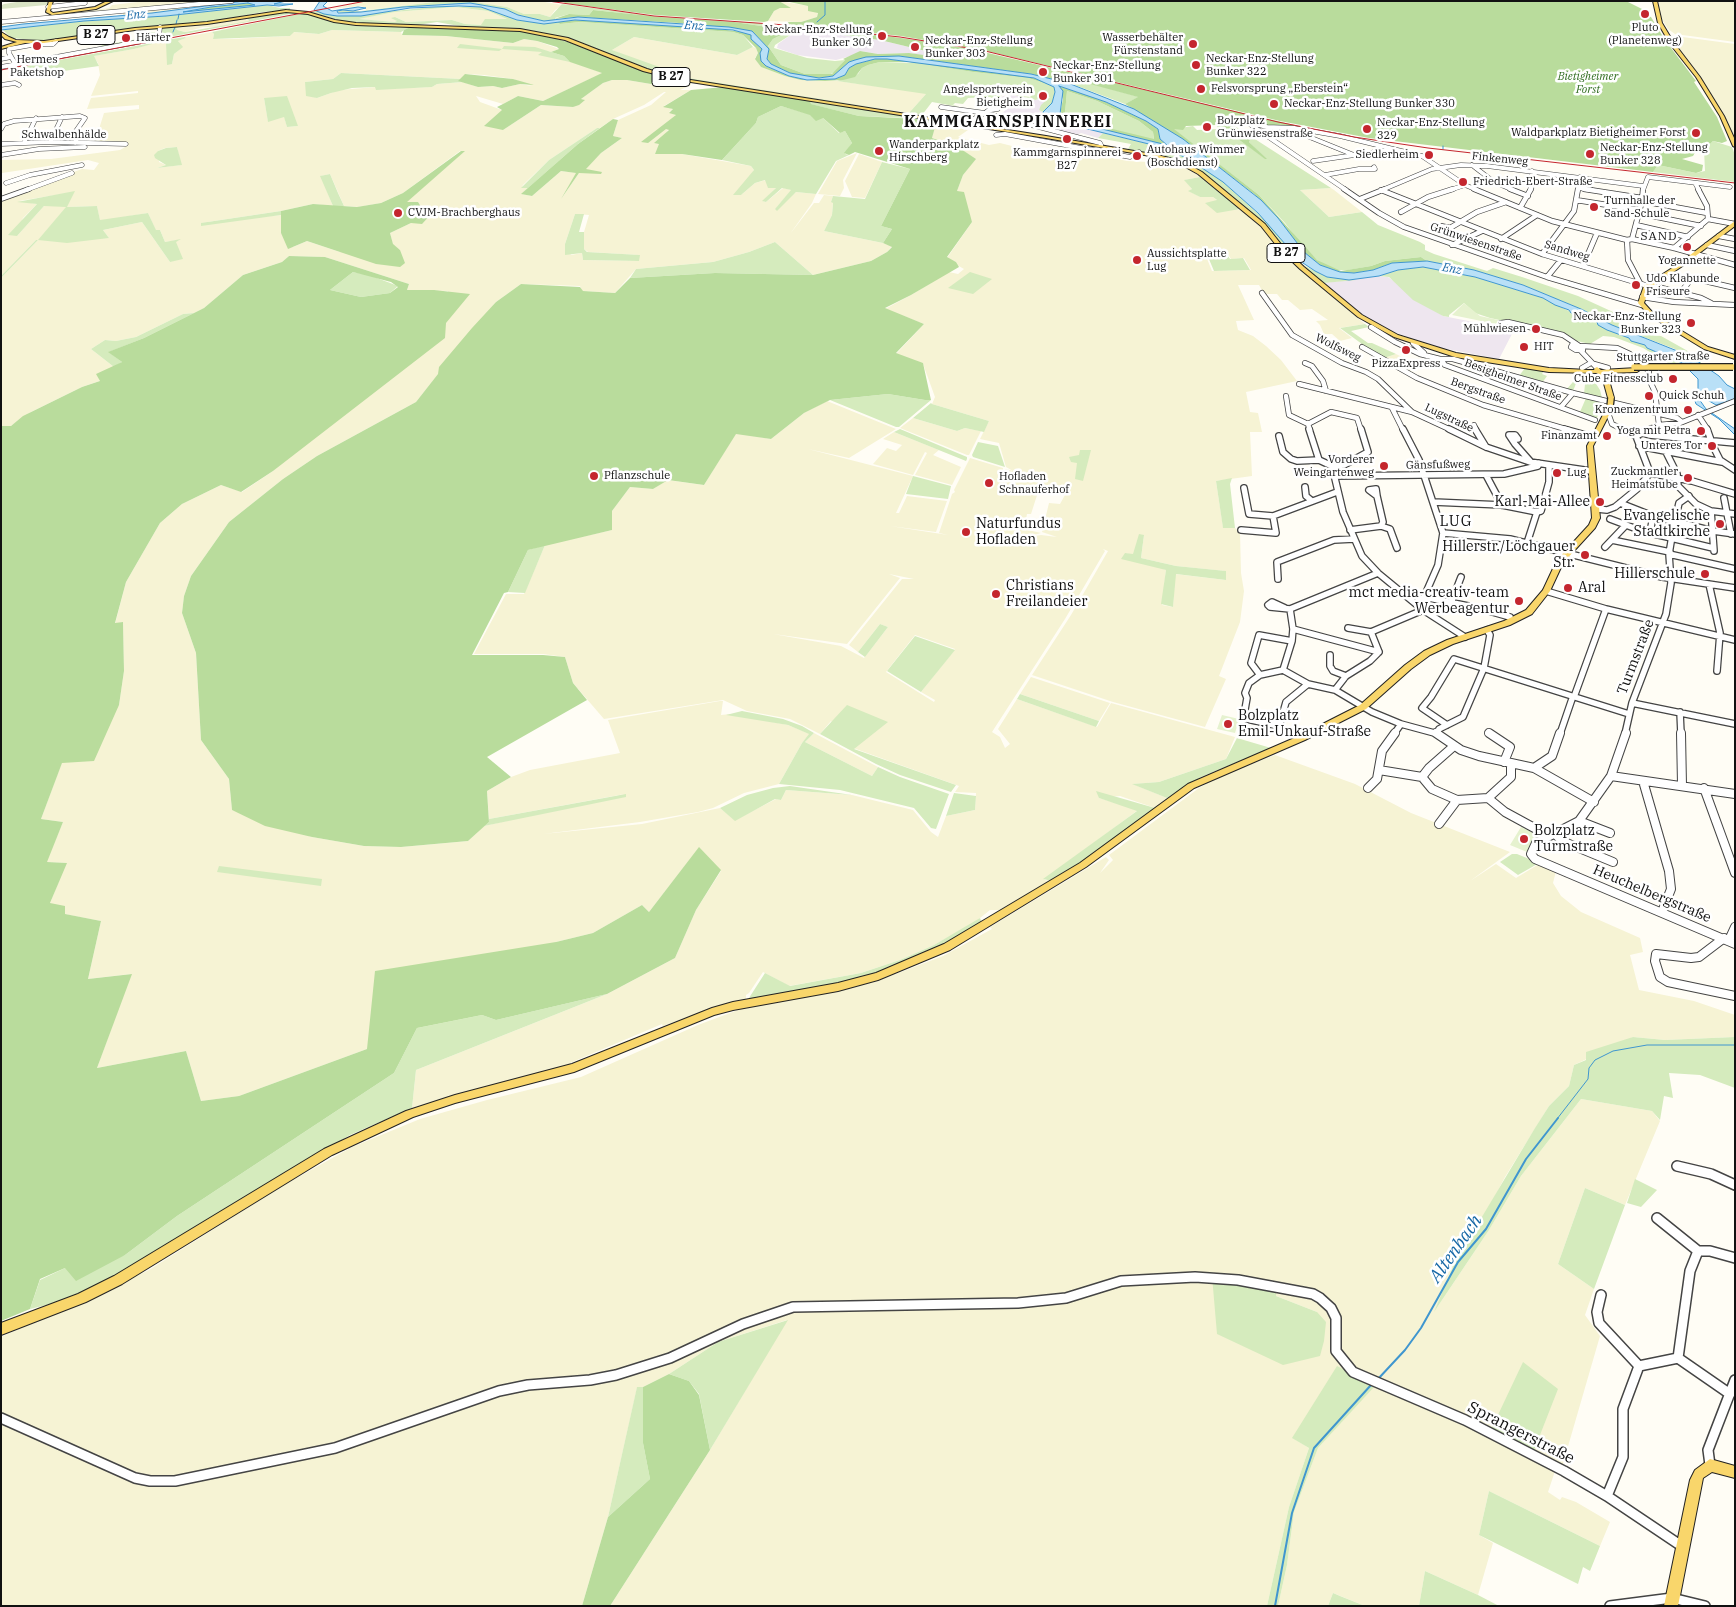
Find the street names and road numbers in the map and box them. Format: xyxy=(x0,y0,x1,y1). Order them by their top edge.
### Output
road number: B 27 xyxy=(77,26,115,44)
road number: B 27 xyxy=(652,68,690,86)
street label: Schwalbenhälde xyxy=(21,128,107,142)
street label: Finkenweg xyxy=(1471,149,1529,169)
street label: Grünwiesenstraße xyxy=(1428,220,1524,264)
street label: Sandweg xyxy=(1543,238,1591,264)
road number: B 27 xyxy=(1267,244,1305,262)
street label: Wolfsweg xyxy=(1313,331,1363,365)
street label: Stuttgarter Straße xyxy=(1616,350,1710,364)
street label: Besigheimer Straße xyxy=(1463,356,1563,404)
street label: Bergstraße xyxy=(1449,375,1507,407)
street label: Lugstraße xyxy=(1423,401,1475,435)
street label: Gänsfußweg xyxy=(1406,458,1470,472)
street label: Turmstraße xyxy=(1614,617,1658,697)
street label: Heuchelbergstraße xyxy=(1590,862,1714,926)
street label: Sprangerstraße xyxy=(1464,1398,1578,1468)

